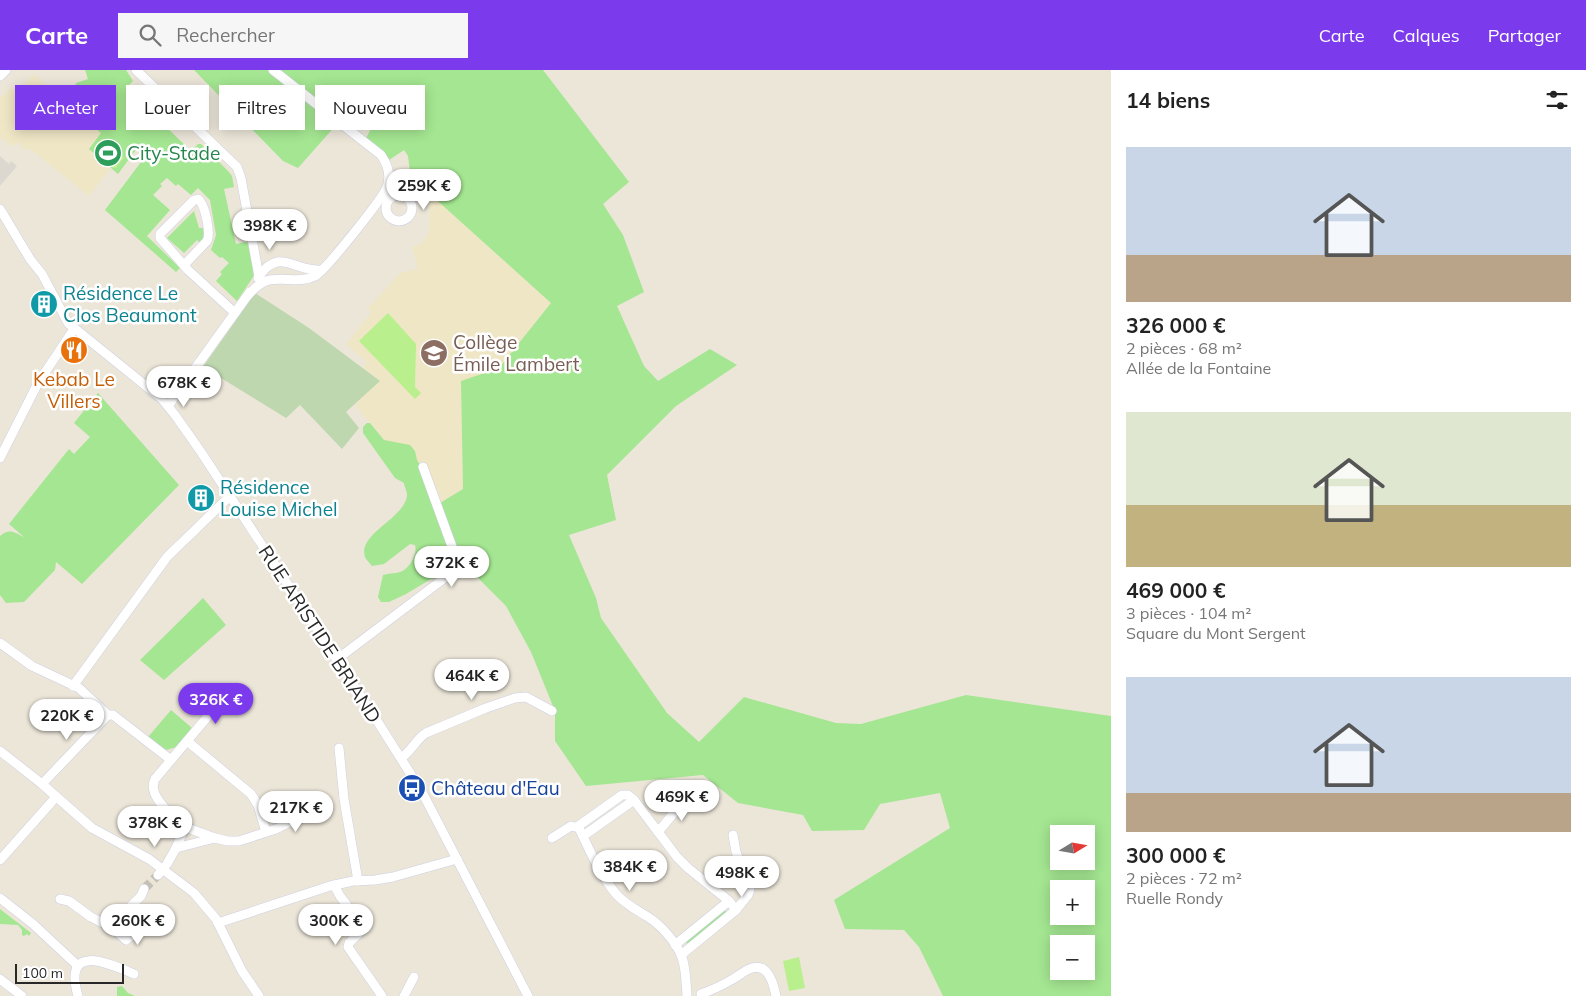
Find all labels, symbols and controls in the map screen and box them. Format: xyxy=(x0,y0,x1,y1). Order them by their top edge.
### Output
search box xyxy=(118,13,468,58)
text: Carte xyxy=(25,20,88,50)
icon: search xyxy=(136,21,164,49)
text: Rechercher xyxy=(176,23,275,47)
text: Carte xyxy=(1319,24,1365,47)
text: Calques xyxy=(1393,24,1460,47)
text: Partager xyxy=(1488,24,1561,47)
chip: Acheter xyxy=(15,85,116,130)
chip: Louer xyxy=(126,85,209,130)
chip: Filtres xyxy=(219,85,305,130)
chip: Nouveau xyxy=(315,85,425,130)
icon: filters xyxy=(1543,86,1571,114)
text: 14 biens xyxy=(1126,87,1210,113)
sports icon: City-Stade xyxy=(93,138,123,168)
place label: City-Stade xyxy=(127,141,220,165)
pin: 259K € xyxy=(383,168,465,211)
text: 259K € xyxy=(397,175,451,195)
icon: home xyxy=(1304,180,1394,270)
pin: 398K € xyxy=(229,208,311,251)
text: 398K € xyxy=(243,215,297,235)
place label: Résidence Le Clos Beaumont xyxy=(63,281,197,327)
building icon: Résidence Le Clos Beaumont xyxy=(29,289,59,319)
text: 326 000 € xyxy=(1126,312,1226,338)
place label: Collège Émile Lambert xyxy=(453,330,580,376)
restaurant icon: Kebab Le Villers xyxy=(59,335,89,365)
school or university icon: Collège Émile Lambert xyxy=(419,338,449,368)
text: 2 pièces · 68 m² xyxy=(1126,338,1242,358)
text: Allée de la Fontaine xyxy=(1126,358,1271,378)
pin: 678K € xyxy=(143,366,225,408)
place label: Kebab Le Villers xyxy=(33,367,115,413)
text: 678K € xyxy=(157,372,211,392)
icon: home xyxy=(1304,445,1394,535)
place label: Résidence Louise Michel xyxy=(220,475,338,521)
building icon: Résidence Louise Michel xyxy=(186,483,216,513)
street label: RUE ARISTIDE BRIAND xyxy=(254,541,386,727)
pin: 372K € xyxy=(411,546,493,588)
text: 372K € xyxy=(425,552,479,572)
text: 469 000 € xyxy=(1126,577,1226,603)
text: 3 pièces · 104 m² xyxy=(1126,603,1251,623)
text: Square du Mont Sergent xyxy=(1126,623,1306,643)
pin: 464K € xyxy=(431,658,513,701)
text: 464K € xyxy=(445,665,499,685)
pin: 326K € xyxy=(175,682,257,725)
text: 326K € xyxy=(189,689,243,709)
pin: 220K € xyxy=(26,698,108,741)
text: 220K € xyxy=(40,705,94,725)
icon: home xyxy=(1304,710,1394,800)
bus stop icon: Château d'Eau xyxy=(397,773,427,803)
place label: Château d'Eau xyxy=(431,776,560,800)
pin: 469K € xyxy=(641,780,723,822)
text: 469K € xyxy=(655,786,709,806)
pin: 217K € xyxy=(255,790,337,833)
text: 217K € xyxy=(269,797,323,817)
pin: 378K € xyxy=(114,806,196,848)
text: 378K € xyxy=(128,812,182,832)
north arrow xyxy=(1050,825,1095,870)
map controls xyxy=(1050,825,1095,980)
text: 300 000 € xyxy=(1126,842,1226,868)
pin: 384K € xyxy=(589,850,671,892)
text: 384K € xyxy=(603,856,657,876)
pin: 498K € xyxy=(701,856,783,898)
text: 498K € xyxy=(715,862,769,882)
text: 2 pièces · 72 m² xyxy=(1126,868,1242,888)
button: + xyxy=(1050,880,1095,925)
text: Ruelle Rondy xyxy=(1126,888,1223,908)
pin: 260K € xyxy=(97,904,179,946)
pin: 300K € xyxy=(295,904,377,946)
text: 260K € xyxy=(111,910,165,930)
text: 300K € xyxy=(309,910,363,930)
button: − xyxy=(1050,935,1095,980)
scale bar xyxy=(15,961,124,984)
text: 100 m xyxy=(22,964,63,982)

